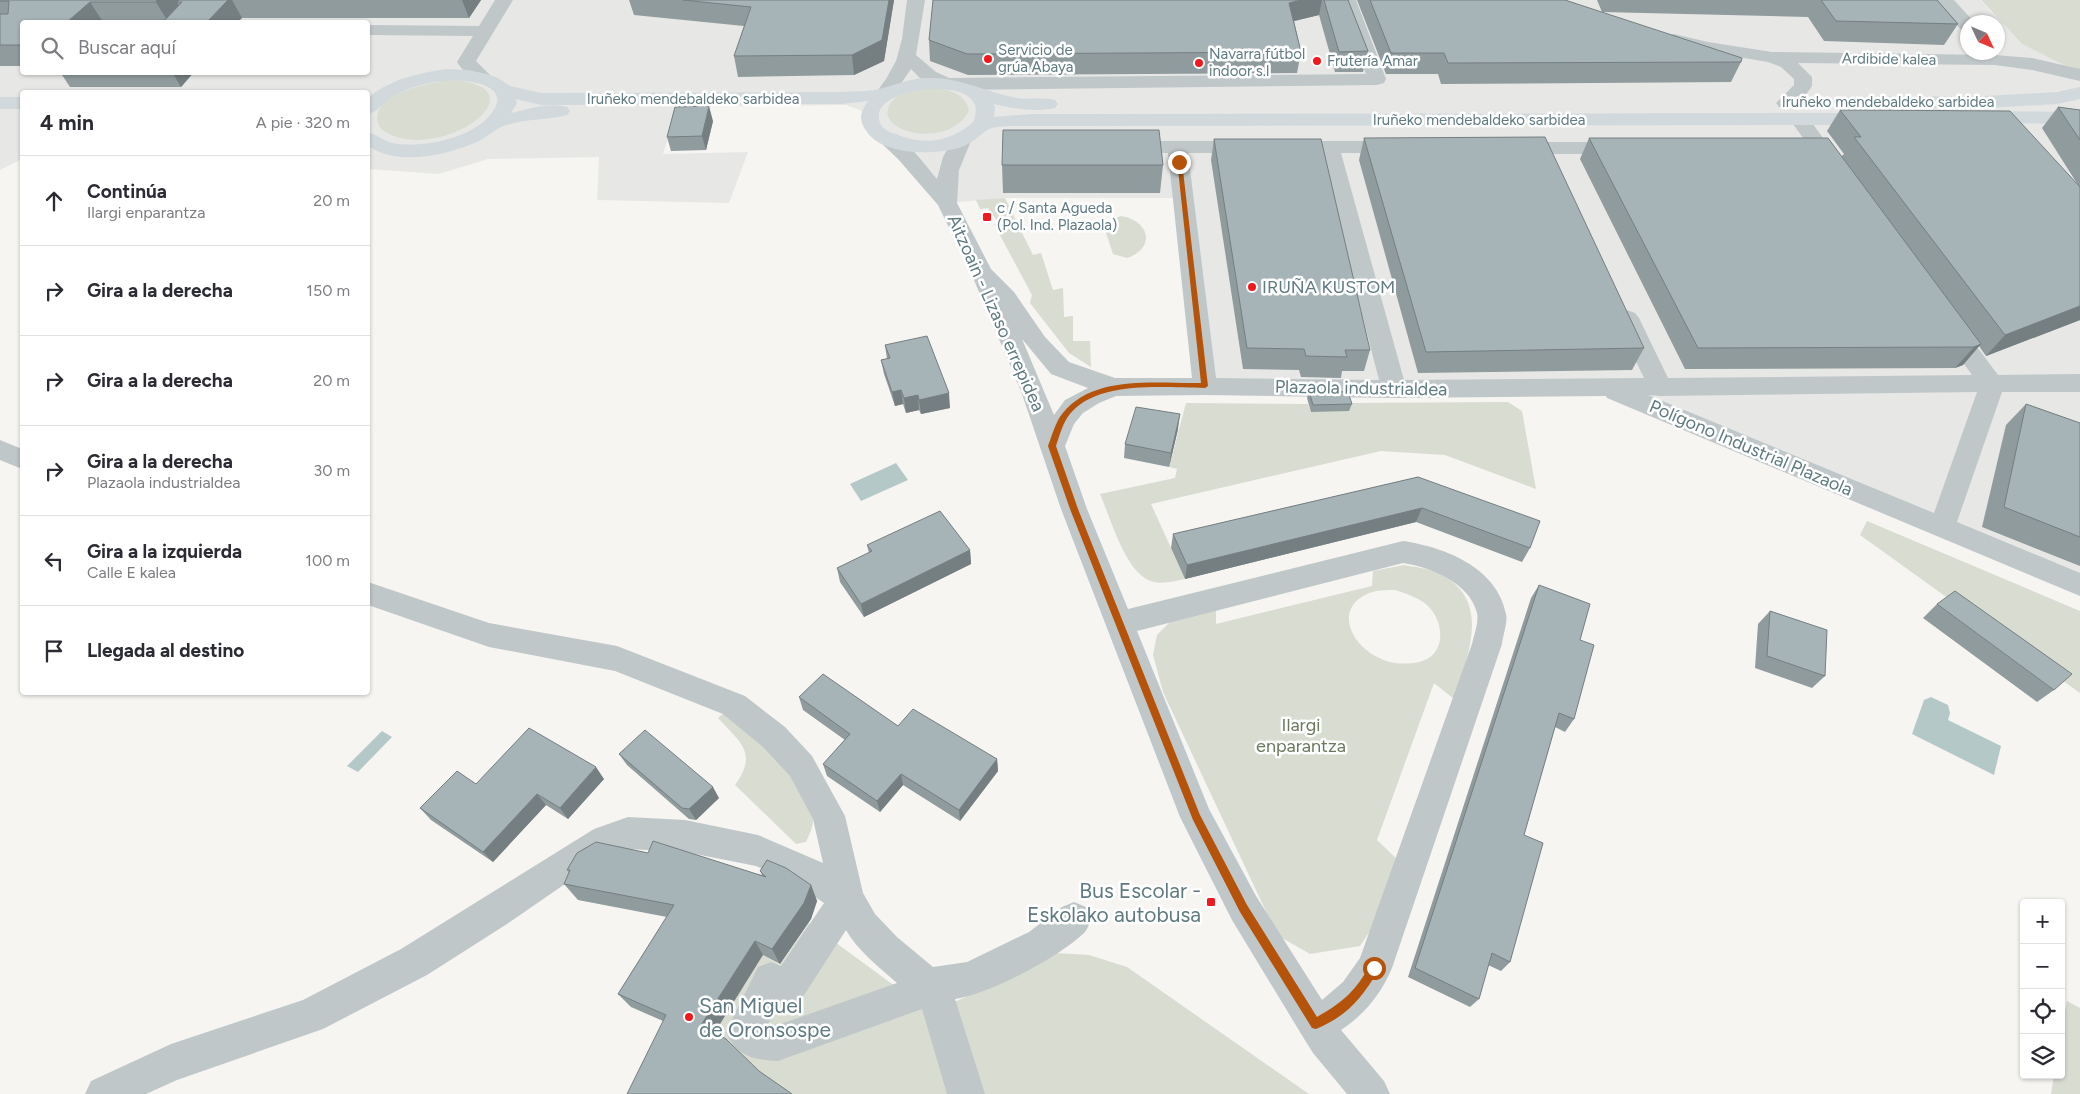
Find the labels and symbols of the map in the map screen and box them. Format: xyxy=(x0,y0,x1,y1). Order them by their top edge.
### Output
north arrow xyxy=(1960,15,2005,60)
place label: Servicio de grúa Abaya xyxy=(998,41,1073,76)
place label: Navarra fútbol indoor s.l xyxy=(1209,45,1305,80)
street label: Ardibide kalea xyxy=(1842,49,1936,69)
place label: Frutería Amar xyxy=(1327,52,1418,70)
marker: Servicio de grúa Abaya xyxy=(982,53,994,65)
marker: Frutería Amar xyxy=(1311,55,1323,67)
marker: Navarra fútbol indoor s.l xyxy=(1193,57,1205,69)
street label: Iruñeko mendebaldeko sarbidea xyxy=(587,90,799,108)
street label: Iruñeko mendebaldeko sarbidea xyxy=(1782,93,1994,111)
street label: Iruñeko mendebaldeko sarbidea xyxy=(1373,111,1585,129)
route end xyxy=(1168,151,1191,174)
place label: c / Santa Agueda (Pol. Ind. Plazaola) xyxy=(997,199,1117,234)
street label: Aitzoain - Lizaso errepidea xyxy=(943,211,1049,415)
marker: c / Santa Agueda (Pol. Ind. Plazaola) xyxy=(981,211,993,223)
place label: IRUÑA KUSTOM xyxy=(1262,276,1395,298)
marker: IRUÑA KUSTOM xyxy=(1246,281,1258,293)
street label: Plazaola industrialdea xyxy=(1275,375,1447,401)
street label: Polígono Industrial Plazaola xyxy=(1646,395,1856,501)
park label: Ilargi enparantza xyxy=(1256,714,1346,757)
place label: Bus Escolar - Eskolako autobusa xyxy=(1027,878,1201,927)
marker: Bus Escolar - Eskolako autobusa xyxy=(1205,896,1217,908)
route start xyxy=(1363,957,1386,980)
place label: San Miguel de Oronsospe xyxy=(699,993,831,1042)
marker: San Miguel de Oronsospe xyxy=(683,1011,695,1023)

